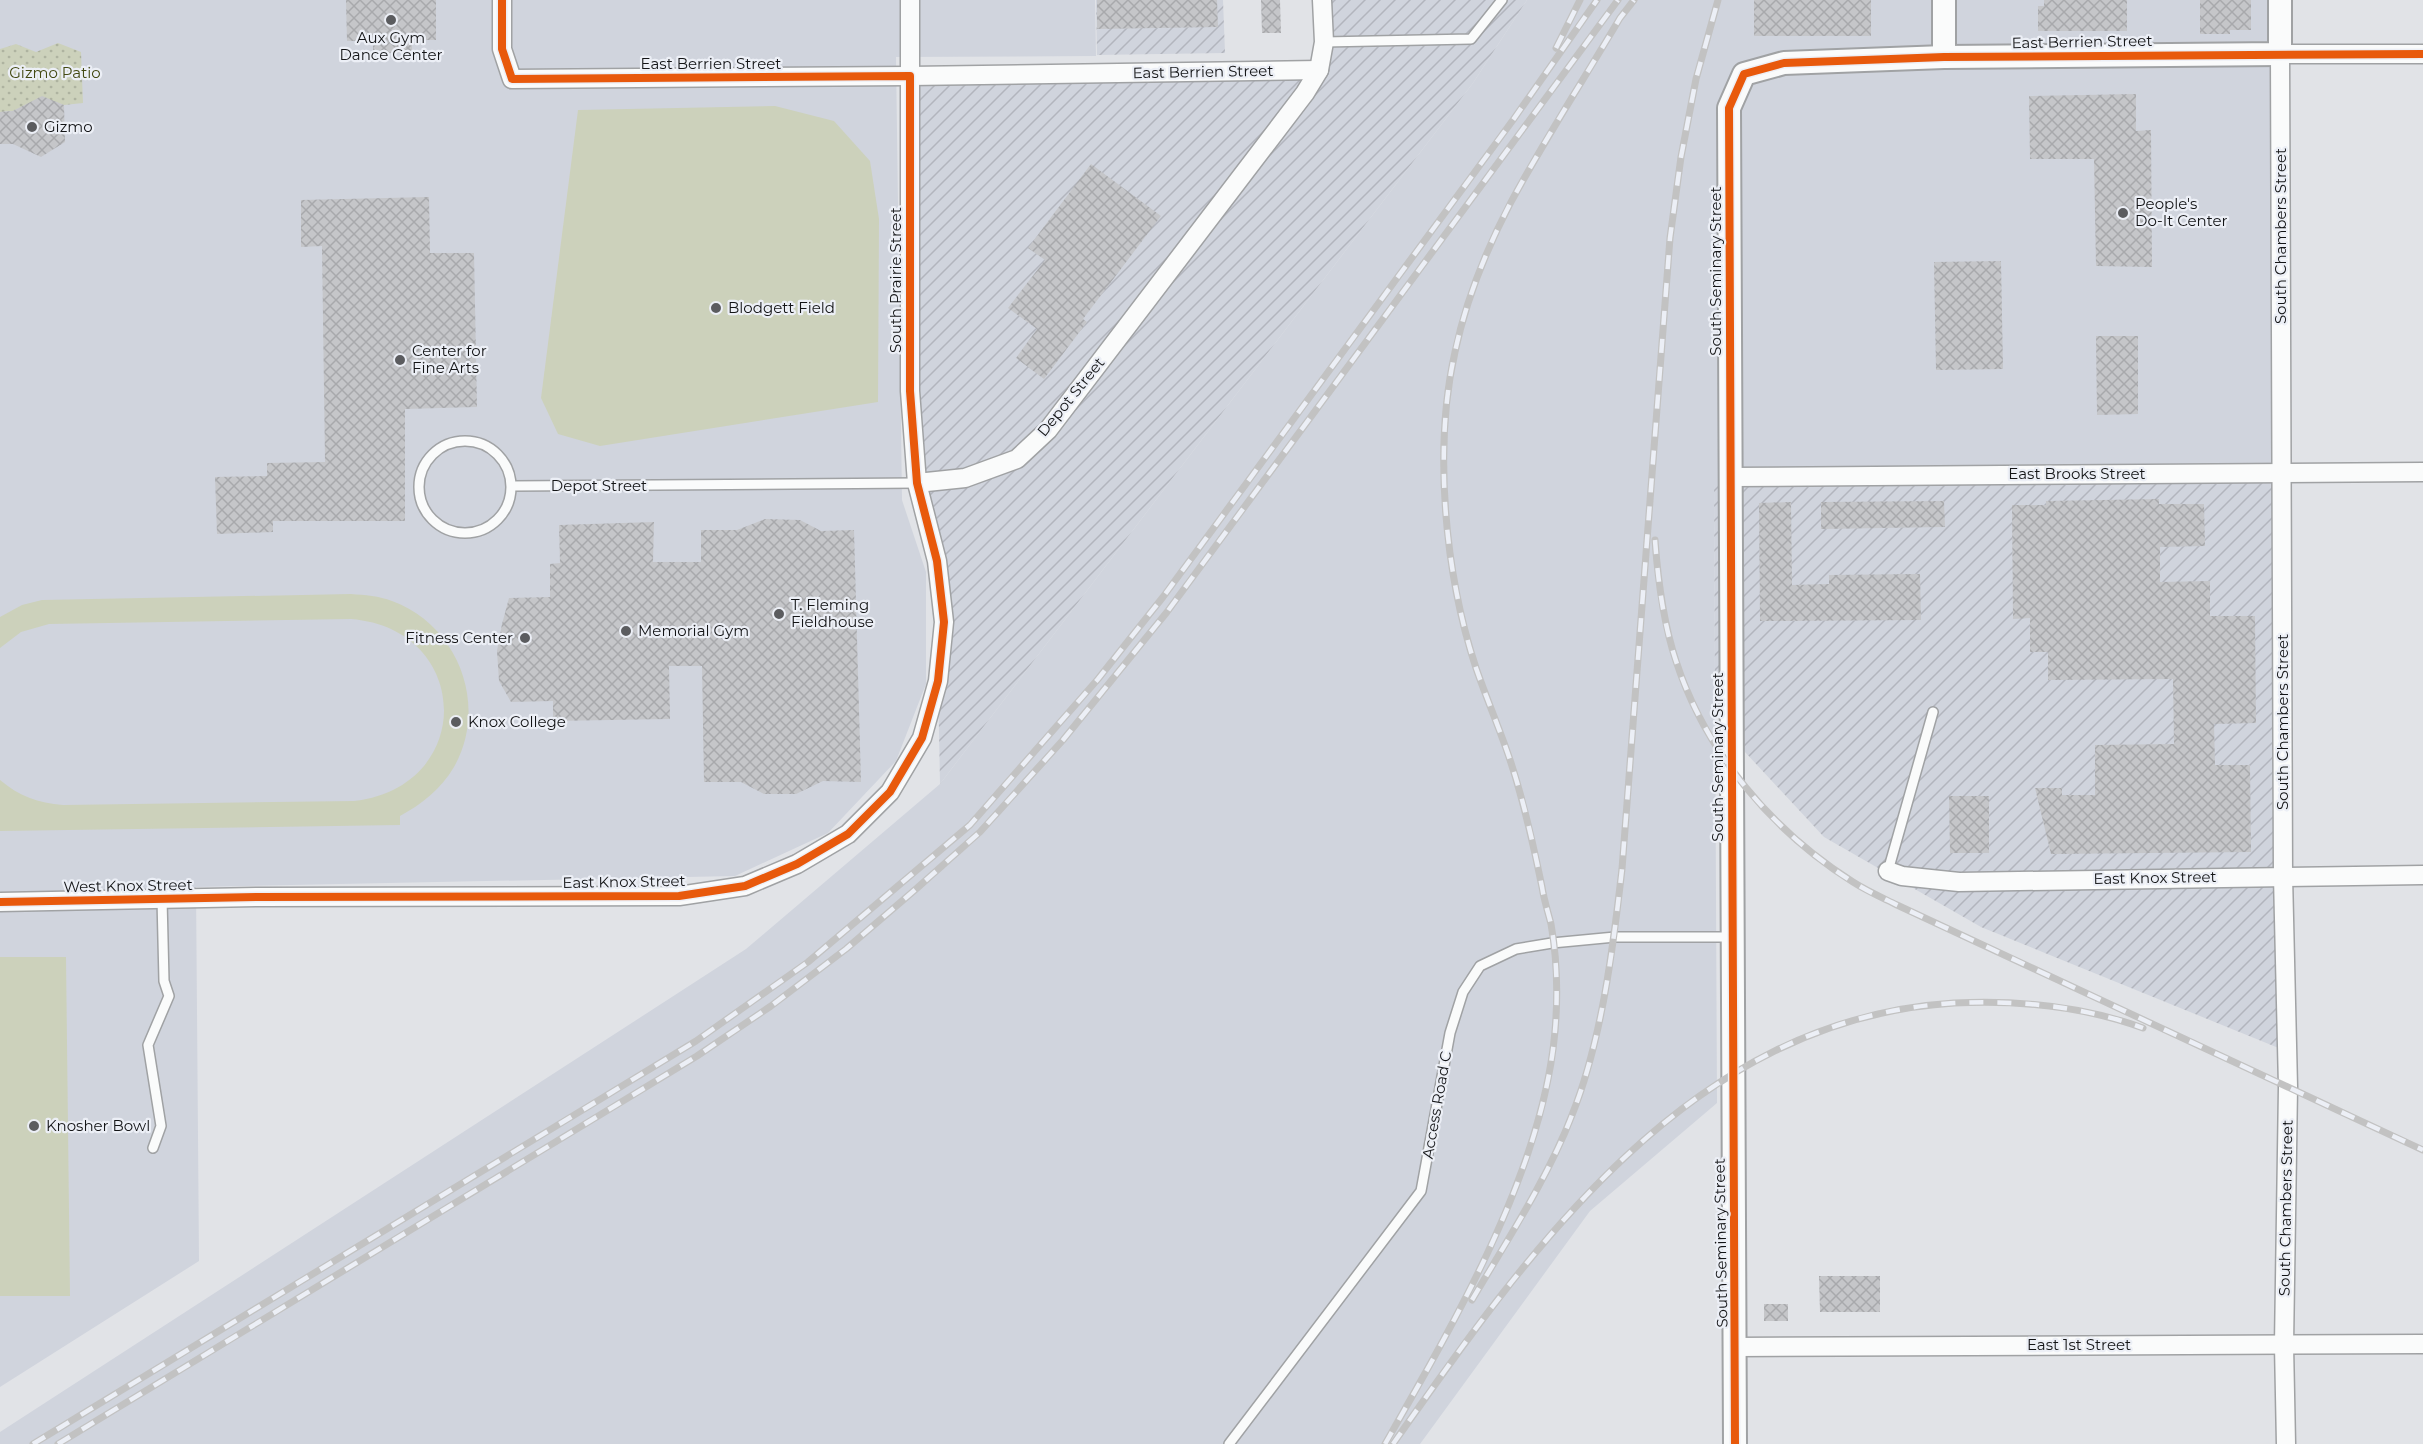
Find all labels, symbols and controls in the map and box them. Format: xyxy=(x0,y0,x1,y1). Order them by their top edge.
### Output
marker: Aux Gym Dance Center xyxy=(384,13,398,27)
place label: Aux Gym Dance Center xyxy=(339,28,443,64)
street label: East Berrien Street xyxy=(2011,31,2153,52)
street label: East Berrien Street xyxy=(641,54,781,73)
street label: East Berrien Street xyxy=(1132,61,1274,82)
park label: Gizmo Patio xyxy=(9,63,101,82)
place label: Gizmo xyxy=(44,117,93,136)
marker: Gizmo xyxy=(25,120,39,134)
street label: South Chambers Street xyxy=(2271,148,2290,324)
street label: South Seminary Street xyxy=(1706,186,1725,356)
place label: People's Do-It Center xyxy=(2135,194,2228,230)
marker: People's Do-It Center xyxy=(2116,206,2130,220)
street label: South Prairie Street xyxy=(886,207,905,353)
place label: Blodgett Field xyxy=(728,298,835,317)
marker: Blodgett Field xyxy=(709,301,723,315)
place label: Center for Fine Arts xyxy=(412,341,487,377)
marker: Center for Fine Arts xyxy=(393,353,407,367)
street label: Depot Street xyxy=(1033,353,1108,440)
street label: East Brooks Street xyxy=(2008,464,2146,483)
street label: Depot Street xyxy=(551,476,647,495)
place label: T. Fleming Fieldhouse xyxy=(791,595,874,631)
marker: T. Fleming Fieldhouse xyxy=(772,607,786,621)
place label: Memorial Gym xyxy=(638,621,749,640)
marker: Memorial Gym xyxy=(619,624,633,638)
place label: Fitness Center xyxy=(405,628,513,647)
marker: Fitness Center xyxy=(518,631,532,645)
street label: South Chambers Street xyxy=(2273,634,2292,810)
street label: South Seminary Street xyxy=(1708,672,1727,842)
place label: Knox College xyxy=(468,712,566,731)
marker: Knox College xyxy=(449,715,463,729)
street label: East Knox Street xyxy=(2093,867,2217,888)
street label: East Knox Street xyxy=(562,871,686,892)
street label: West Knox Street xyxy=(63,875,193,896)
street label: Access Road C xyxy=(1418,1049,1455,1160)
place label: Knosher Bowl xyxy=(46,1116,150,1135)
marker: Knosher Bowl xyxy=(27,1119,41,1133)
street label: South Chambers Street xyxy=(2274,1120,2297,1296)
street label: South Seminary Street xyxy=(1710,1158,1731,1328)
street label: East 1st Street xyxy=(2027,1335,2131,1354)

